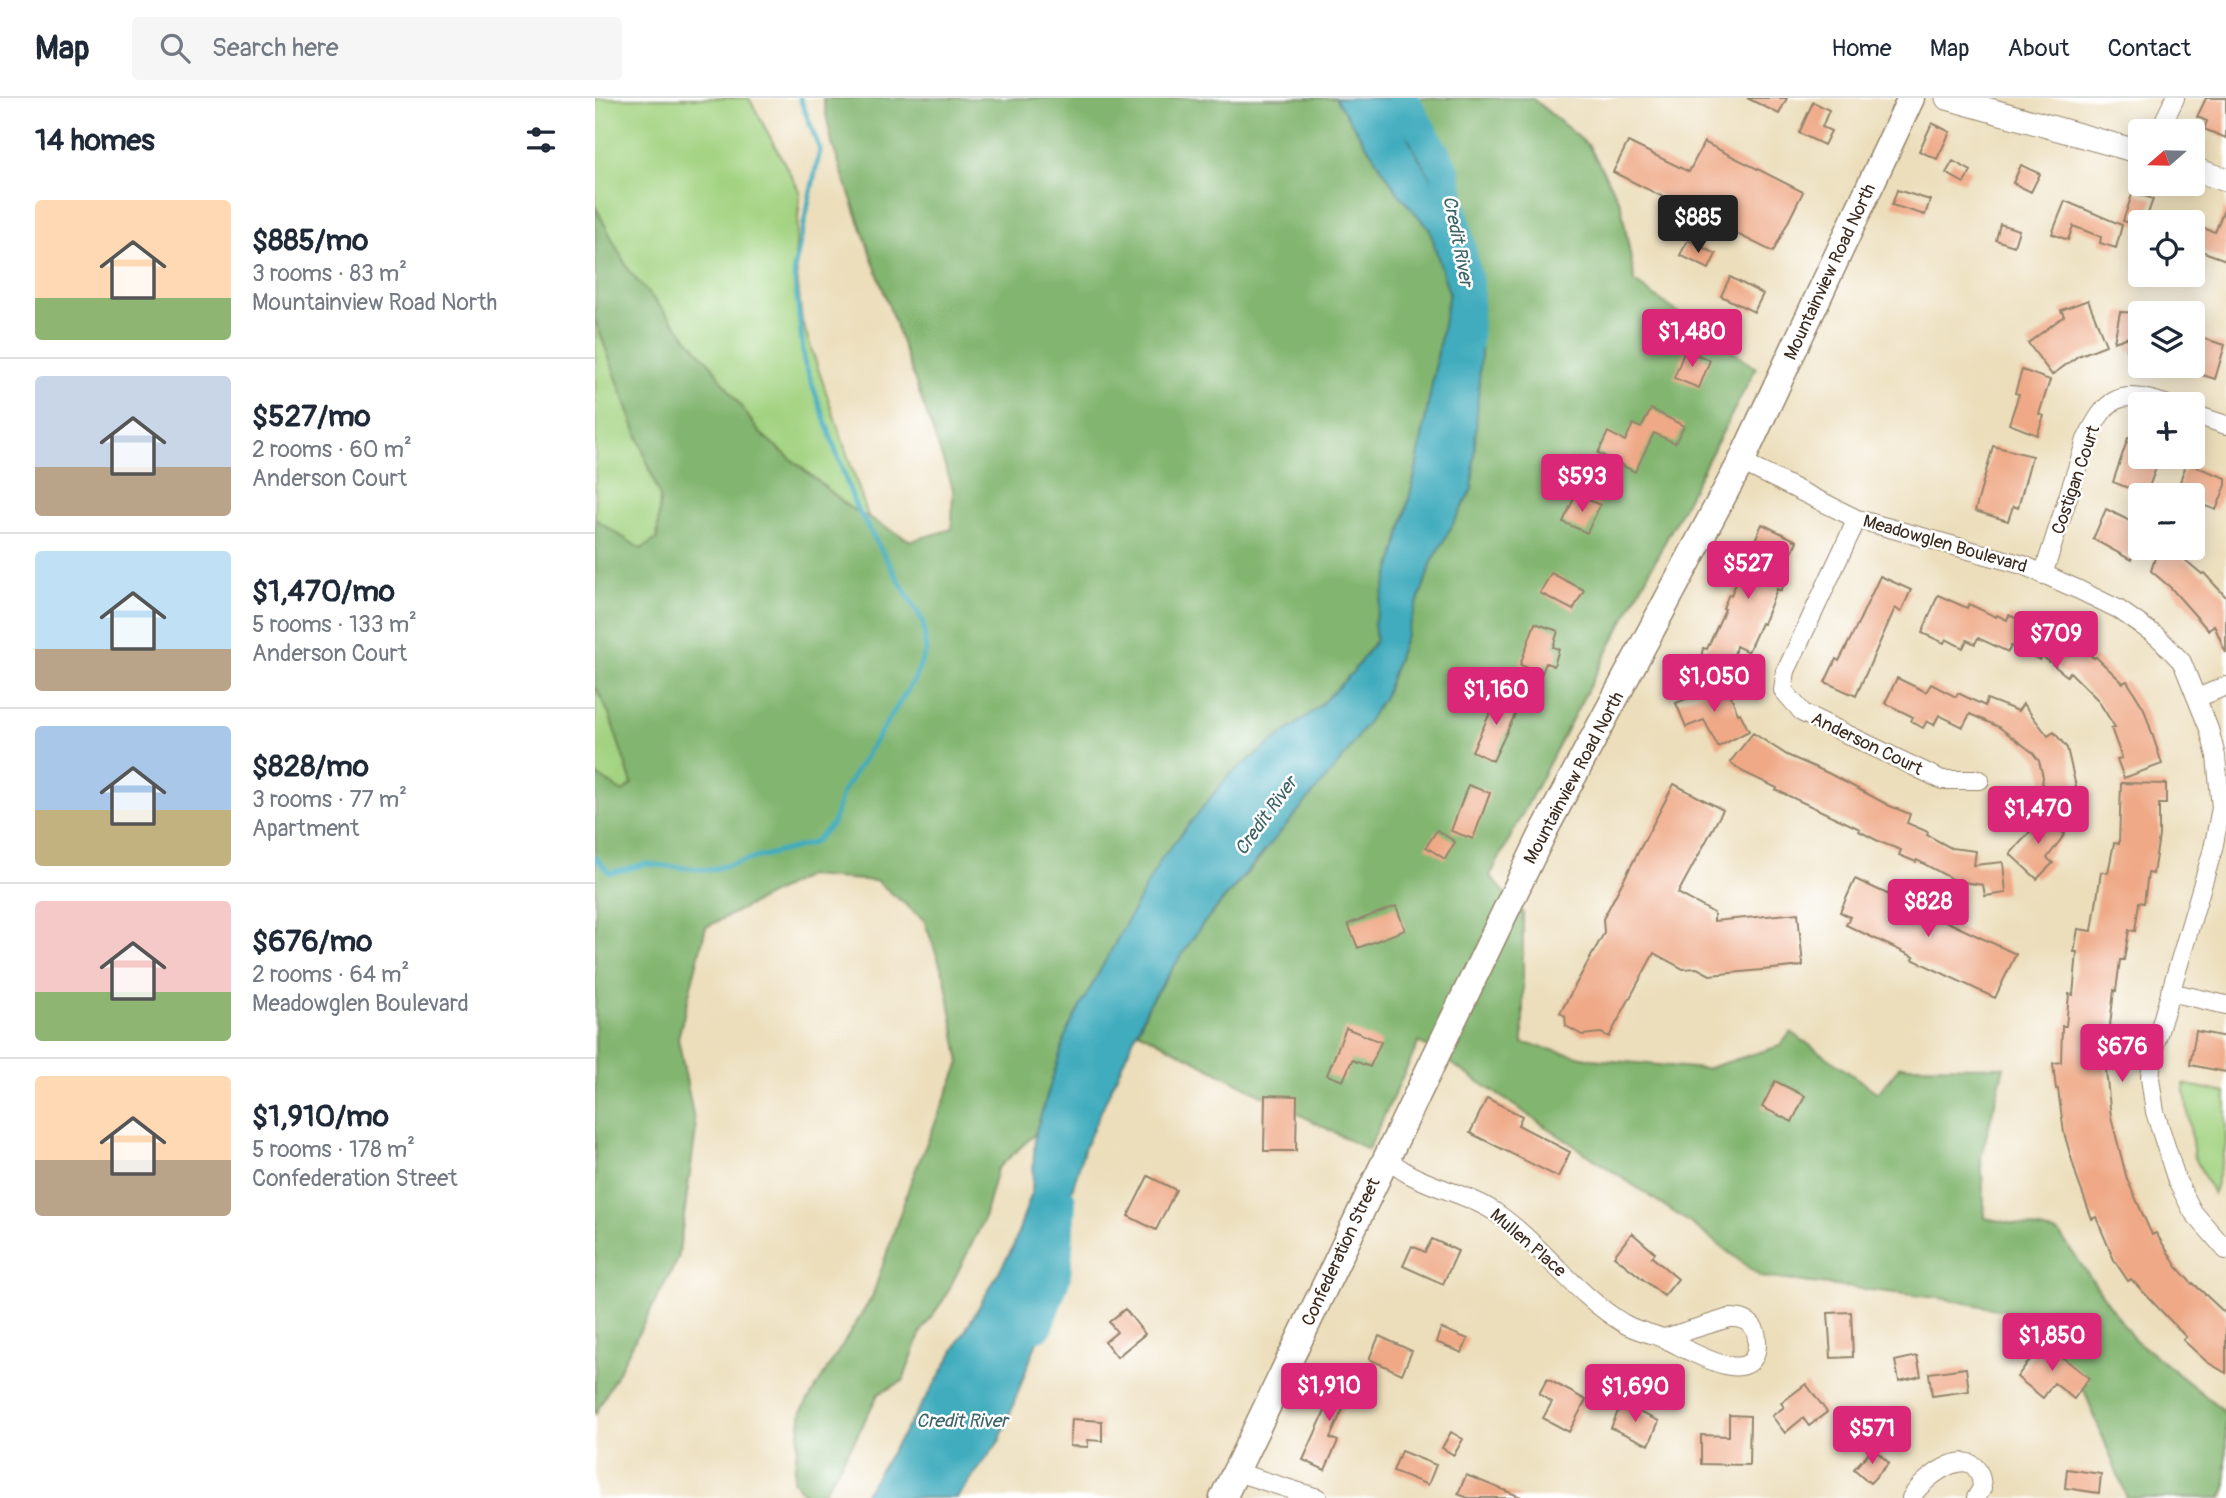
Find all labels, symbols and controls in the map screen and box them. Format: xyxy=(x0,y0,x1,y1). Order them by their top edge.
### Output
search box xyxy=(132,17,622,80)
text: Map xyxy=(35,28,90,69)
icon: search xyxy=(156,29,194,67)
text: Search here xyxy=(212,32,339,64)
text: Home xyxy=(1831,34,1892,63)
text: Map xyxy=(1930,34,1970,63)
text: About xyxy=(2008,34,2070,63)
text: Contact xyxy=(2108,34,2191,63)
north arrow xyxy=(2128,119,2205,196)
map controls xyxy=(2128,119,2205,560)
icon: filters xyxy=(522,121,560,159)
text: 14 homes xyxy=(35,122,155,159)
street label: Mountainview Road North xyxy=(1779,180,1881,364)
water label: Credit River xyxy=(1437,194,1479,290)
pin: $885 xyxy=(1657,195,1739,255)
text: $885 xyxy=(1674,203,1722,232)
button: locate xyxy=(2128,210,2205,287)
text: $885/mo xyxy=(252,222,368,259)
icon: home xyxy=(91,228,175,312)
text: 3 rooms · 83 m² xyxy=(252,259,407,288)
text: Mountainview Road North xyxy=(252,288,497,317)
button: layers xyxy=(2128,301,2205,378)
pin: $1,480 xyxy=(1635,310,1749,369)
text: $1,480 xyxy=(1658,317,1726,346)
button: + xyxy=(2128,392,2205,469)
text: $527/mo xyxy=(252,398,371,435)
icon: home xyxy=(91,404,175,488)
street label: Costigan Court xyxy=(2047,422,2106,538)
text: 2 rooms · 60 m² xyxy=(252,435,412,464)
pin: $593 xyxy=(1541,454,1623,514)
text: $593 xyxy=(1557,462,1607,491)
text: Anderson Court xyxy=(252,464,407,493)
button: − xyxy=(2128,483,2205,560)
street label: Meadowglen Boulevard xyxy=(1860,510,2030,578)
pin: $527 xyxy=(1707,542,1789,601)
text: $527 xyxy=(1723,549,1773,578)
text: $1,470/mo xyxy=(252,573,395,610)
icon: home xyxy=(91,579,175,663)
text: 5 rooms · 133 m² xyxy=(252,610,417,639)
pin: $709 xyxy=(2015,612,2097,671)
text: $709 xyxy=(2030,619,2082,648)
text: Anderson Court xyxy=(252,639,407,668)
pin: $1,050 xyxy=(1657,654,1771,714)
text: $1,050 xyxy=(1678,662,1750,691)
pin: $1,160 xyxy=(1439,668,1553,727)
text: $1,160 xyxy=(1463,675,1529,704)
street label: Mountainview Road North xyxy=(1519,688,1629,868)
street label: Anderson Court xyxy=(1807,707,1927,781)
text: $828/mo xyxy=(252,748,369,785)
icon: home xyxy=(91,754,175,838)
water label: Credit River xyxy=(1229,770,1304,860)
text: 3 rooms · 77 m² xyxy=(252,785,407,814)
pin: $1,470 xyxy=(1981,786,2095,846)
text: $1,470 xyxy=(2004,794,2072,823)
text: Apartment xyxy=(252,814,359,843)
pin: $828 xyxy=(1887,880,1969,939)
text: $828 xyxy=(1904,887,1952,916)
text: $676/mo xyxy=(252,923,372,960)
icon: home xyxy=(91,929,175,1013)
text: 2 rooms · 64 m² xyxy=(252,960,409,989)
text: Meadowglen Boulevard xyxy=(252,989,469,1018)
pin: $676 xyxy=(2081,1024,2163,1084)
text: $676 xyxy=(2096,1032,2148,1061)
text: $1,910/mo xyxy=(252,1098,389,1135)
icon: home xyxy=(91,1104,175,1188)
text: 5 rooms · 178 m² xyxy=(252,1135,415,1164)
text: Confederation Street xyxy=(252,1164,458,1193)
street label: Confederation Street xyxy=(1297,1174,1386,1330)
street label: Mullen Place xyxy=(1485,1204,1571,1283)
pin: $1,850 xyxy=(1995,1314,2109,1373)
text: $1,850 xyxy=(2018,1321,2086,1350)
pin: $1,910 xyxy=(1272,1364,1386,1423)
pin: $1,690 xyxy=(1578,1364,1692,1424)
text: $1,910 xyxy=(1297,1371,1361,1400)
text: $1,690 xyxy=(1601,1372,1669,1401)
pin: $571 xyxy=(1831,1406,1913,1466)
water label: Credit River xyxy=(916,1409,1010,1433)
text: $571 xyxy=(1849,1414,1895,1443)

